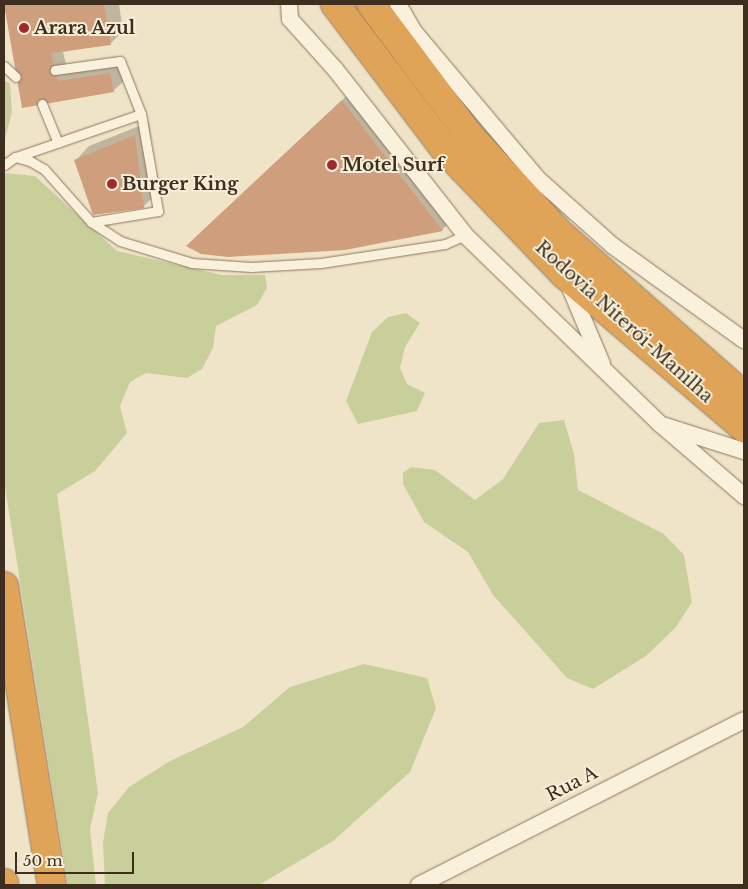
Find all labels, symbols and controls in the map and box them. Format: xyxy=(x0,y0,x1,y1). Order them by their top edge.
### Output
place label: Arara Azul xyxy=(34,17,136,39)
marker: Arara Azul xyxy=(18,22,30,34)
place label: Motel Surf xyxy=(342,154,444,176)
marker: Motel Surf xyxy=(326,159,338,171)
place label: Burger King xyxy=(122,173,238,195)
marker: Burger King xyxy=(106,178,118,190)
street label: Rodovia Niterói-Manilha xyxy=(531,236,717,408)
street label: Rua A xyxy=(542,762,602,806)
scale bar xyxy=(18,842,136,874)
text: 50 m xyxy=(23,851,63,870)

